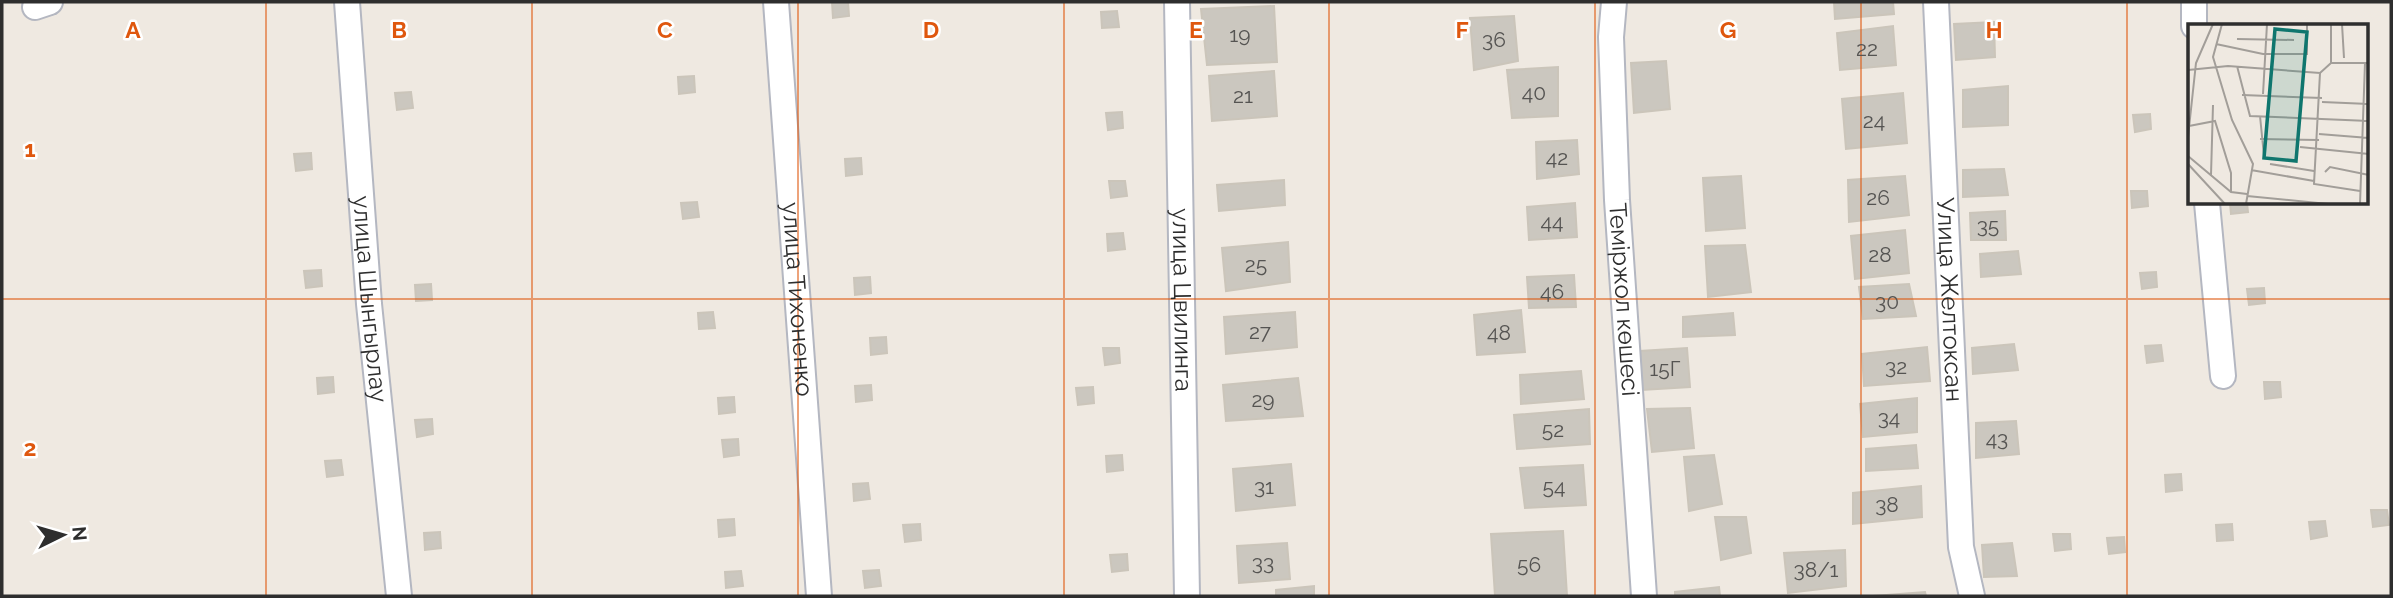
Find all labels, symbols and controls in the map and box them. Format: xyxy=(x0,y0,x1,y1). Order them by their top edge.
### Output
text: A xyxy=(125,16,141,43)
text: B xyxy=(391,16,407,43)
text: C xyxy=(657,16,673,43)
text: D xyxy=(923,16,939,43)
text: E xyxy=(1189,16,1203,43)
text: F xyxy=(1455,16,1469,43)
text: G xyxy=(1720,16,1736,43)
text: H xyxy=(1985,16,2003,43)
house number: 19 xyxy=(1229,22,1251,47)
inset map xyxy=(2188,24,2368,205)
house number: 36 xyxy=(1482,27,1506,52)
house number: 22 xyxy=(1856,36,1878,61)
house number: 40 xyxy=(1522,80,1546,105)
house number: 21 xyxy=(1233,83,1253,108)
house number: 24 xyxy=(1863,108,1885,133)
text: 1 xyxy=(24,135,36,162)
house number: 42 xyxy=(1546,145,1568,170)
house number: 26 xyxy=(1866,185,1890,210)
street label: улица Шынгырлау xyxy=(347,195,394,404)
street label: Улица Желтоксан xyxy=(1931,197,1969,402)
street label: улица Тихоненко xyxy=(777,201,820,397)
street label: Теміржол көшесі xyxy=(1603,202,1645,397)
street label: улица Цвилинга xyxy=(1166,208,1199,392)
house number: 44 xyxy=(1541,209,1563,234)
house number: 35 xyxy=(1977,213,1999,238)
house number: 28 xyxy=(1868,242,1892,267)
house number: 25 xyxy=(1245,252,1267,277)
house number: 46 xyxy=(1540,279,1564,304)
house number: 30 xyxy=(1875,289,1899,314)
house number: 27 xyxy=(1249,319,1272,344)
house number: 48 xyxy=(1487,320,1511,345)
house number: 32 xyxy=(1885,354,1907,379)
house number: 15Г xyxy=(1649,356,1681,381)
house number: 29 xyxy=(1251,387,1275,412)
house number: 34 xyxy=(1878,405,1900,430)
house number: 52 xyxy=(1542,417,1564,442)
house number: 43 xyxy=(1986,426,2008,451)
text: 2 xyxy=(24,434,36,461)
house number: 31 xyxy=(1254,474,1274,499)
house number: 54 xyxy=(1543,474,1565,499)
house number: 38 xyxy=(1875,492,1899,517)
north arrow xyxy=(28,500,98,570)
text: N xyxy=(68,525,92,542)
house number: 33 xyxy=(1252,550,1274,575)
house number: 56 xyxy=(1517,552,1541,577)
house number: 38/1 xyxy=(1794,557,1838,582)

